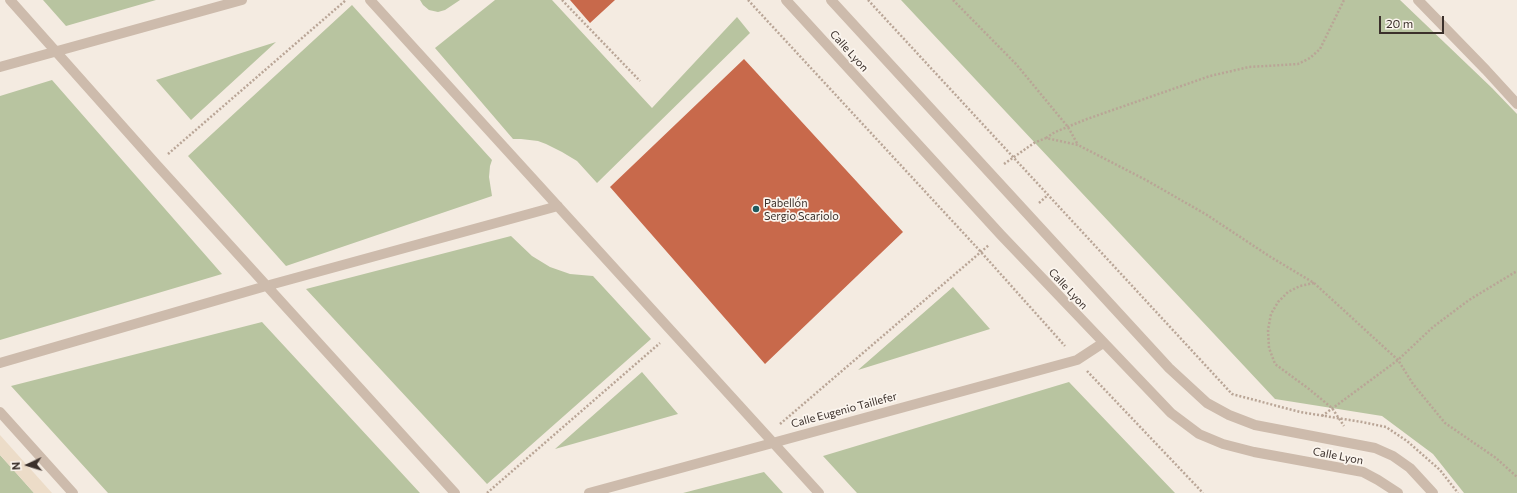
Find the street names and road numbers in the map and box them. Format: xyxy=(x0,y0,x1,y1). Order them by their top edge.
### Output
street label: Calle Lyon xyxy=(827,28,871,74)
street label: Calle Lyon xyxy=(1046,266,1090,312)
street label: Calle Eugenio Taillefer xyxy=(790,389,898,431)
street label: Calle Lyon xyxy=(1312,445,1364,467)

